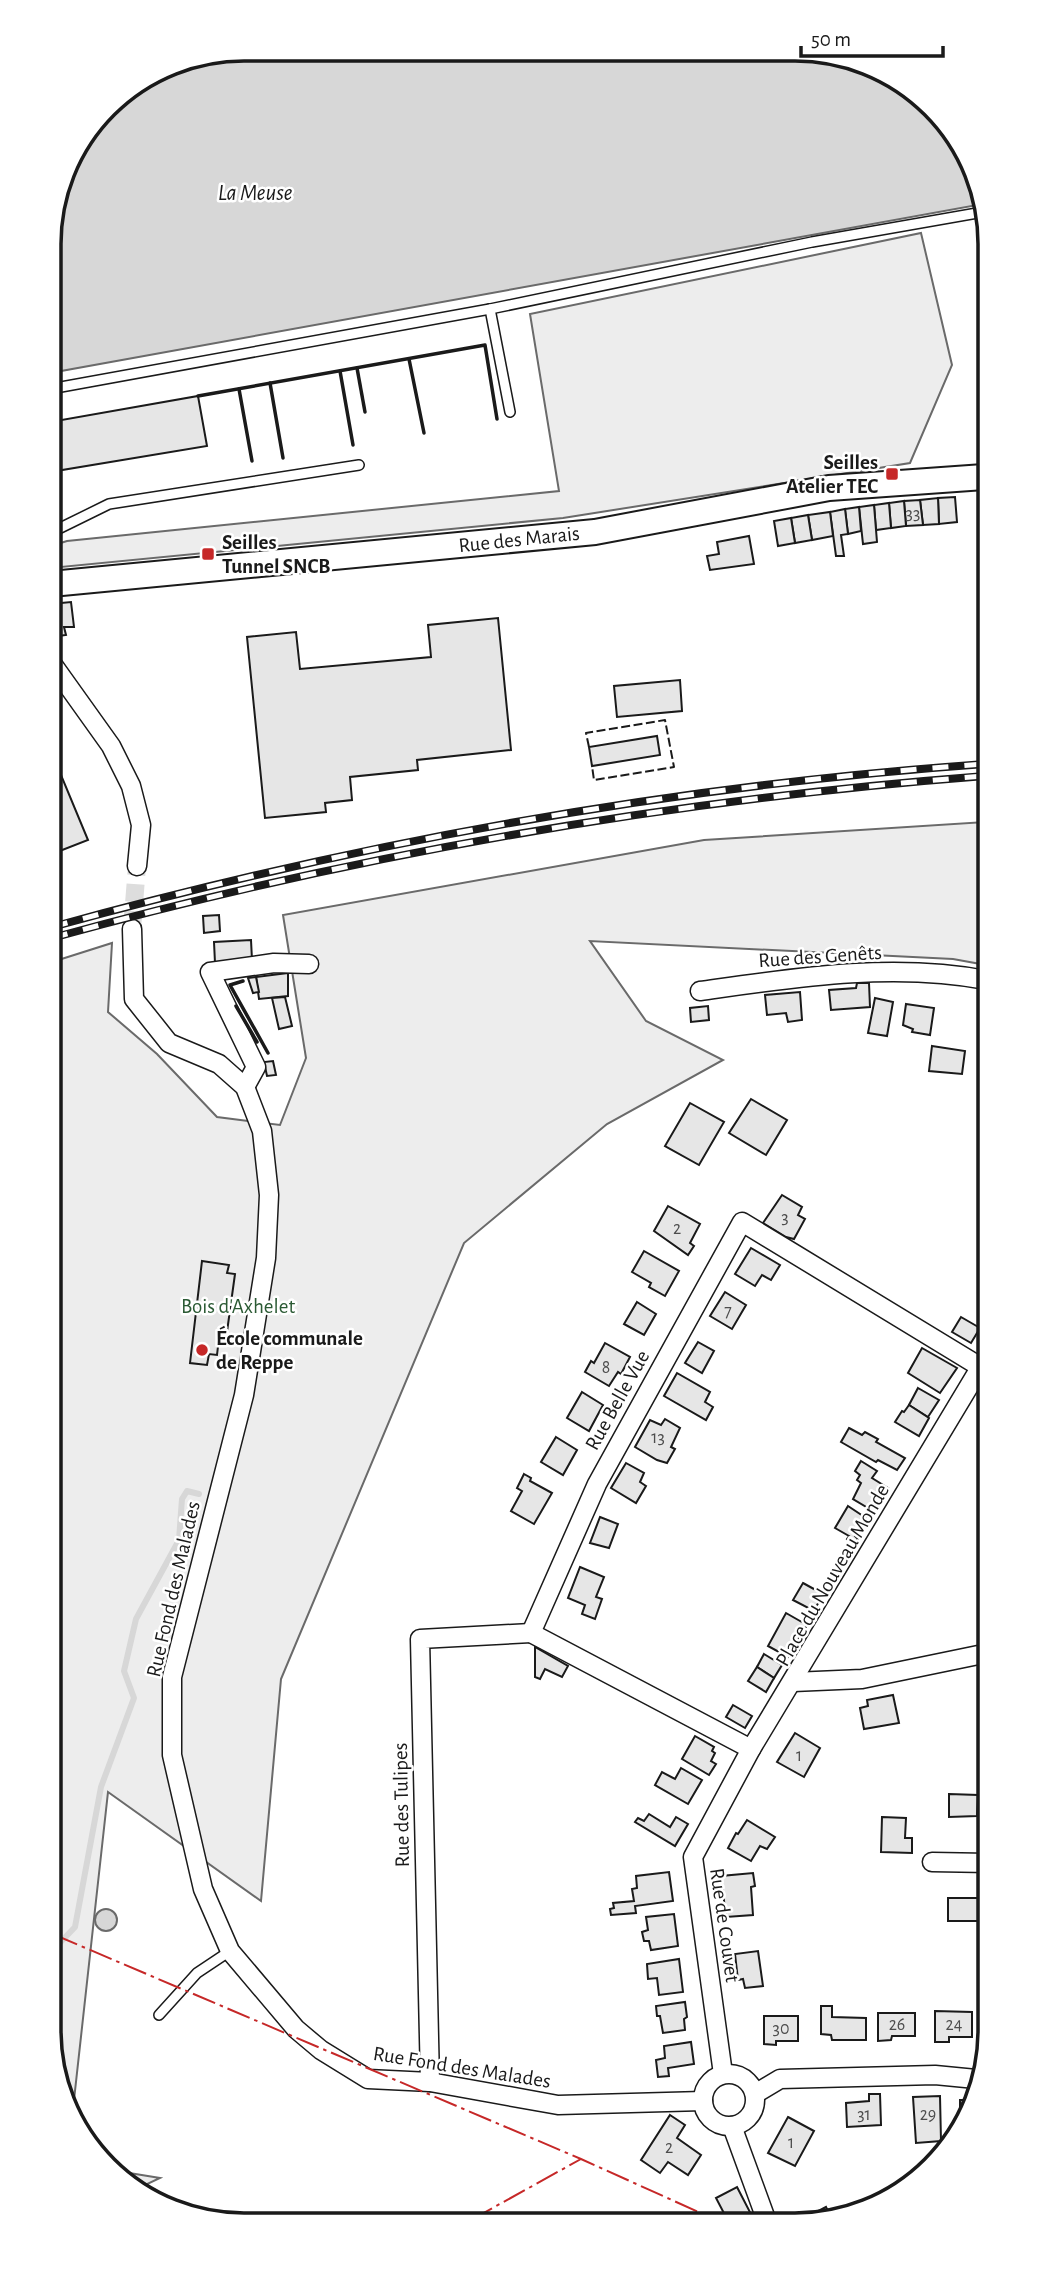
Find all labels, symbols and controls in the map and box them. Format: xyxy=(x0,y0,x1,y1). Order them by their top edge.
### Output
scale bar xyxy=(801,14,943,58)
text: 50 m xyxy=(811,29,851,50)
water label: La Meuse xyxy=(218,182,293,205)
place label: Seilles Atelier TEC xyxy=(786,452,878,497)
marker: Seilles Atelier TEC xyxy=(884,466,900,482)
house number: 33 xyxy=(906,505,920,523)
street label: Rue des Marais xyxy=(457,523,581,556)
place label: Seilles Tunnel SNCB xyxy=(222,532,331,577)
marker: Seilles Tunnel SNCB xyxy=(200,546,216,562)
street label: Rue des Genêts xyxy=(758,942,882,971)
house number: 3 xyxy=(781,1209,789,1227)
house number: 2 xyxy=(673,1220,681,1238)
park label: Bois d'Axhelet xyxy=(181,1296,295,1317)
house number: 7 xyxy=(724,1303,732,1321)
place label: École communale de Reppe xyxy=(216,1325,363,1373)
marker: École communale de Reppe xyxy=(194,1342,210,1358)
street label: Rue Belle Vue xyxy=(581,1347,653,1454)
house number: 8 xyxy=(602,1359,610,1377)
house number: 13 xyxy=(651,1429,665,1447)
street label: Place du Nouveau Monde xyxy=(772,1481,893,1670)
street label: Rue Fond des Malades xyxy=(143,1499,204,1679)
street label: Rue des Tulipes xyxy=(390,1742,413,1868)
house number: 1 xyxy=(796,1747,802,1765)
street label: Rue de Couvet xyxy=(706,1867,743,1984)
house number: 26 xyxy=(889,2016,905,2034)
house number: 24 xyxy=(946,2016,963,2034)
house number: 30 xyxy=(773,2020,789,2038)
street label: Rue Fond des Malades xyxy=(372,2043,552,2092)
house number: 31 xyxy=(857,2106,871,2124)
house number: 29 xyxy=(920,2106,936,2124)
house number: 1 xyxy=(788,2134,794,2152)
house number: 2 xyxy=(665,2139,673,2157)

